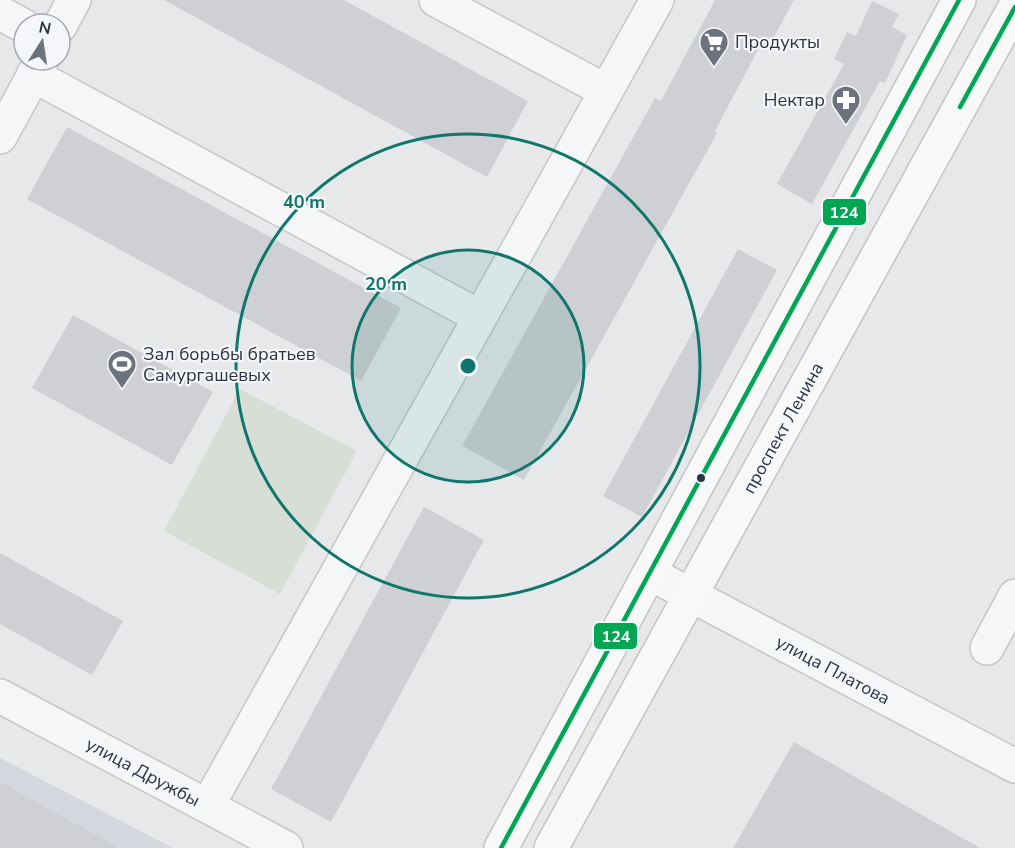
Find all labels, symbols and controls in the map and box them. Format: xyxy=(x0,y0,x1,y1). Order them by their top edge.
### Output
north arrow xyxy=(12,12,72,72)
text: N xyxy=(37,16,53,40)
supermarket icon: Продукты xyxy=(698,26,730,68)
place label: Продукты xyxy=(735,30,820,54)
pharmacy icon: Нектар xyxy=(830,84,862,126)
place label: Нектар xyxy=(764,88,825,112)
text: 40 m xyxy=(283,190,325,214)
line badge: 124 xyxy=(822,198,867,226)
text: 124 xyxy=(830,202,859,224)
text: 20 m xyxy=(365,272,407,296)
place label: Зал борьбы братьев Самургашевых xyxy=(143,342,316,387)
sports icon: Зал борьбы братьев Самургашевых xyxy=(106,348,138,390)
centre of rings xyxy=(458,356,478,376)
street label: проспект Ленина xyxy=(737,358,829,498)
unlabelled marker xyxy=(695,472,707,484)
line badge: 124 xyxy=(593,622,638,650)
text: 124 xyxy=(602,626,631,648)
street label: улица Платова xyxy=(772,630,894,710)
street label: улица Дружбы xyxy=(82,732,204,812)

